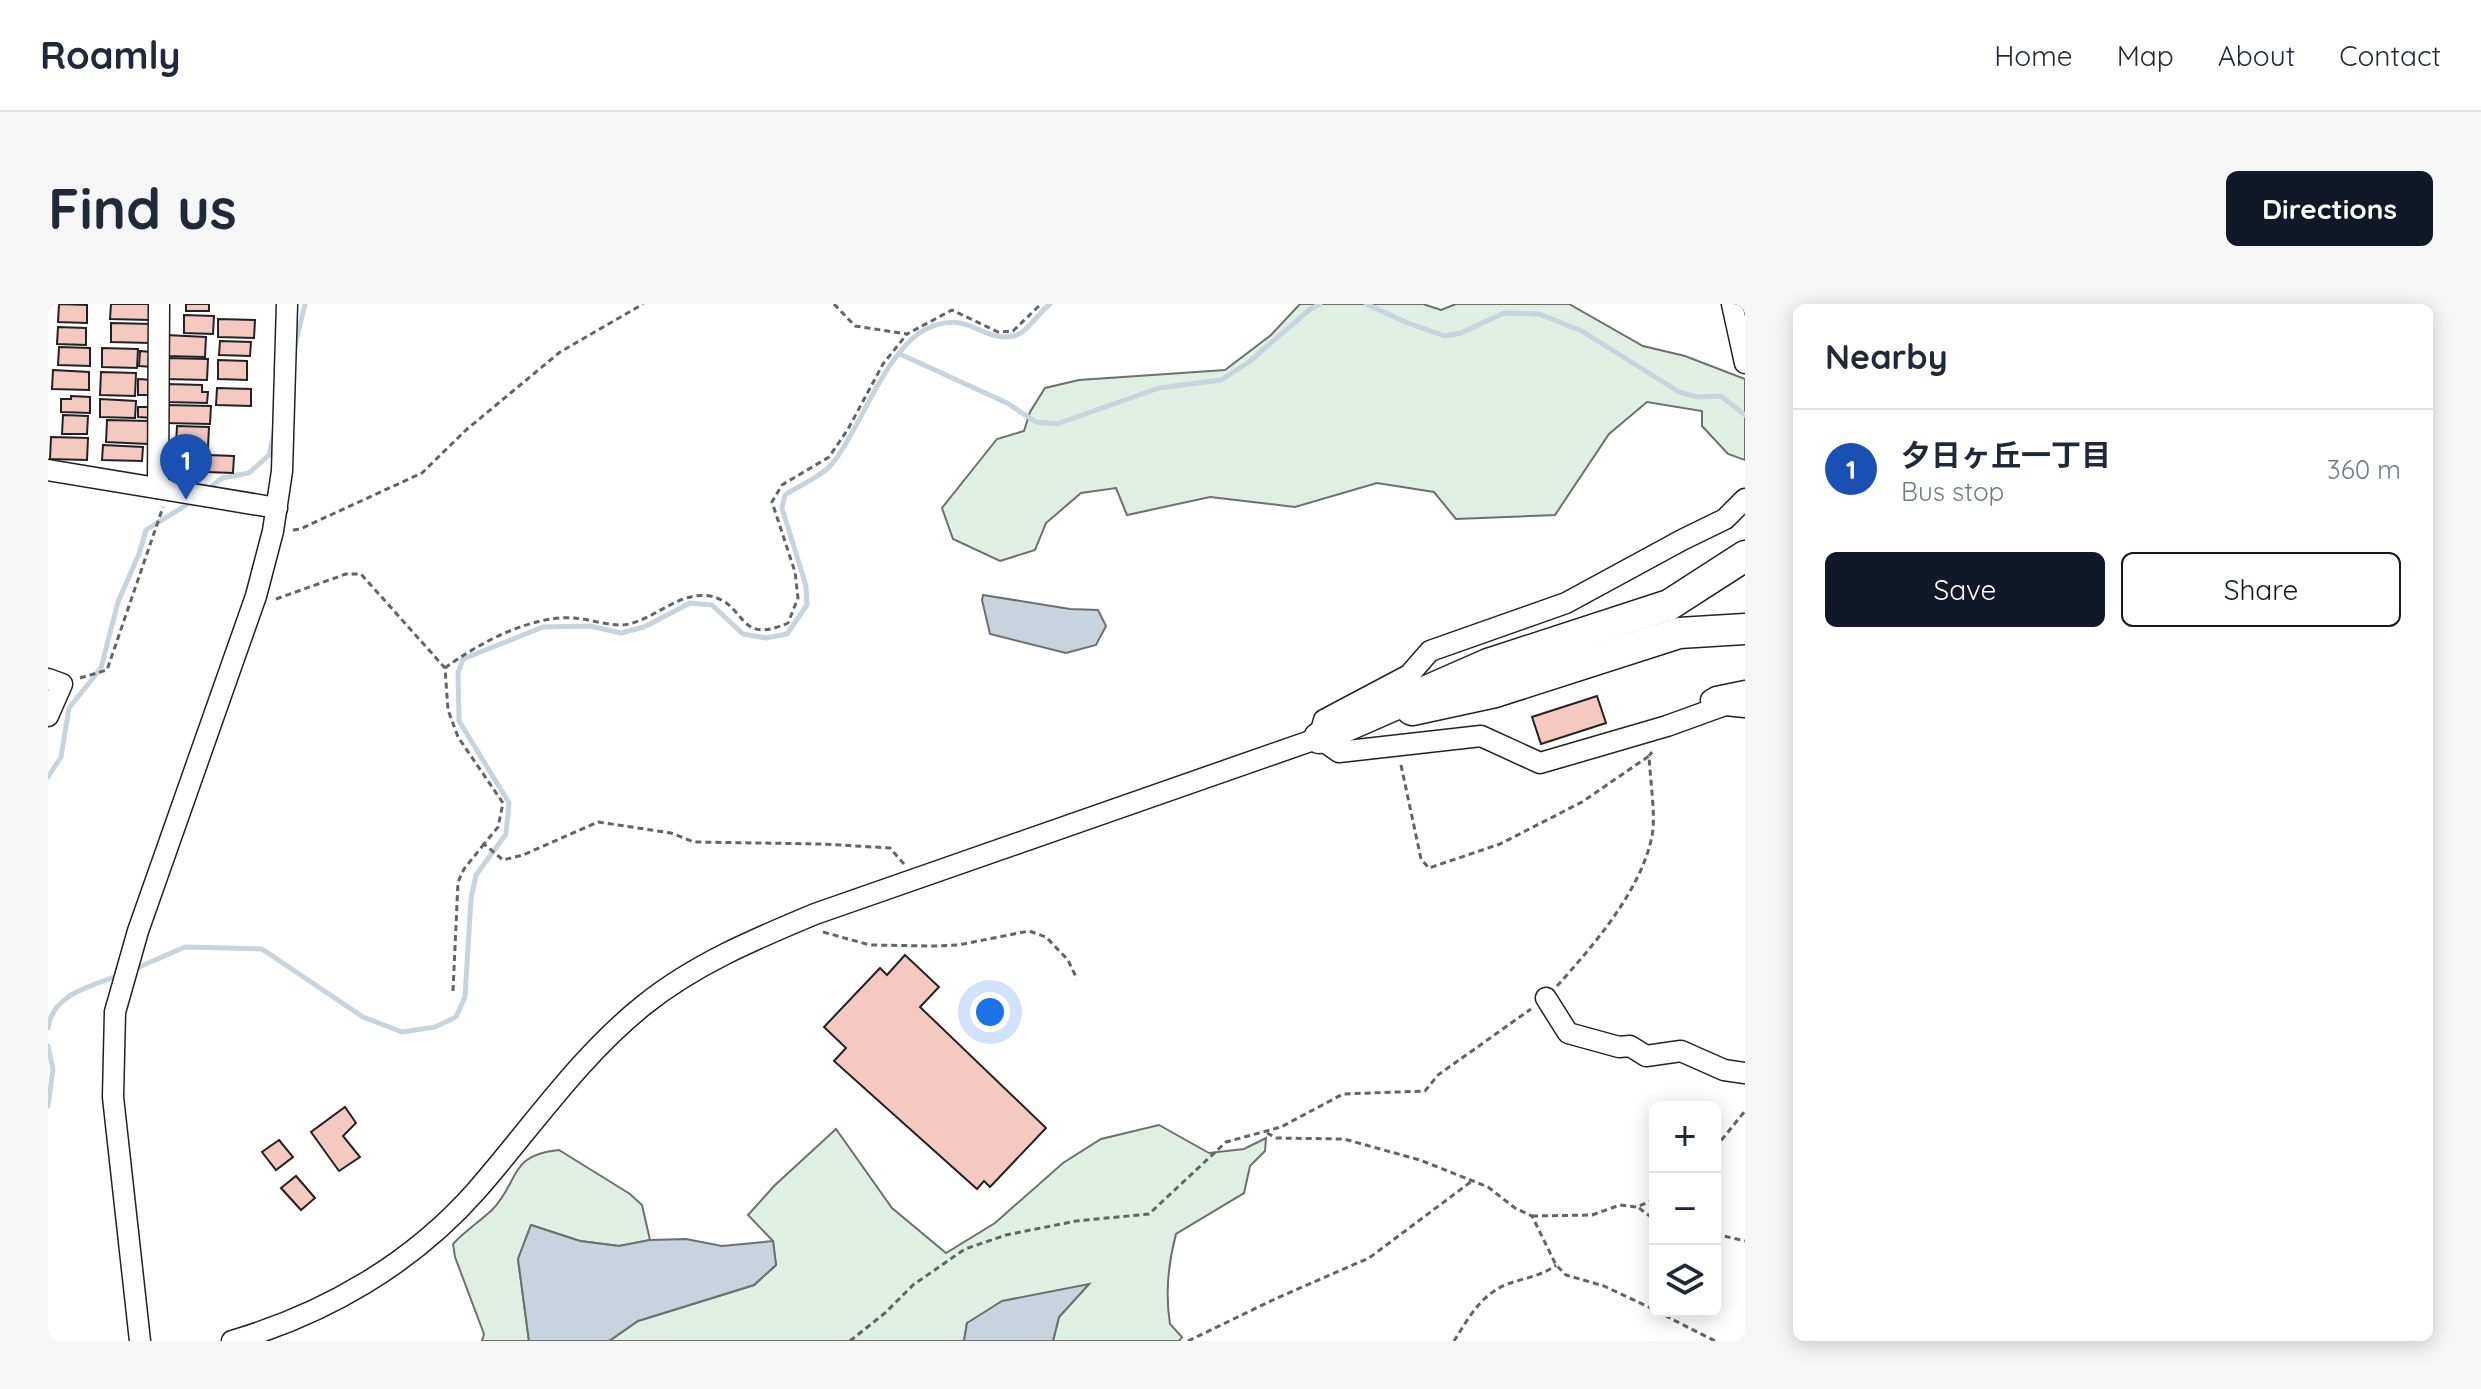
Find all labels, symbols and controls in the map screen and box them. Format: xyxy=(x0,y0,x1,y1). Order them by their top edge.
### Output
text: Roamly xyxy=(40,31,181,79)
text: Home xyxy=(1994,38,2073,73)
text: Map xyxy=(2117,38,2174,73)
text: About xyxy=(2218,38,2295,73)
text: Contact xyxy=(2339,38,2441,73)
button: Directions xyxy=(2226,171,2433,246)
text: Find us xyxy=(48,173,237,243)
text: Nearby xyxy=(1825,335,1948,378)
pin: 1 xyxy=(160,434,212,500)
text: 夕日ヶ丘一丁目 xyxy=(1901,436,2111,474)
text: 1 xyxy=(1846,453,1856,486)
text: 360 m xyxy=(2327,453,2401,486)
text: Bus stop xyxy=(1901,475,2004,508)
button: Save xyxy=(1825,552,2105,627)
button: Share xyxy=(2121,552,2401,627)
your location xyxy=(970,992,1010,1032)
map controls xyxy=(1649,1101,1721,1317)
button: + xyxy=(1649,1101,1721,1173)
button: − xyxy=(1649,1173,1721,1245)
button: layers xyxy=(1649,1245,1721,1317)

